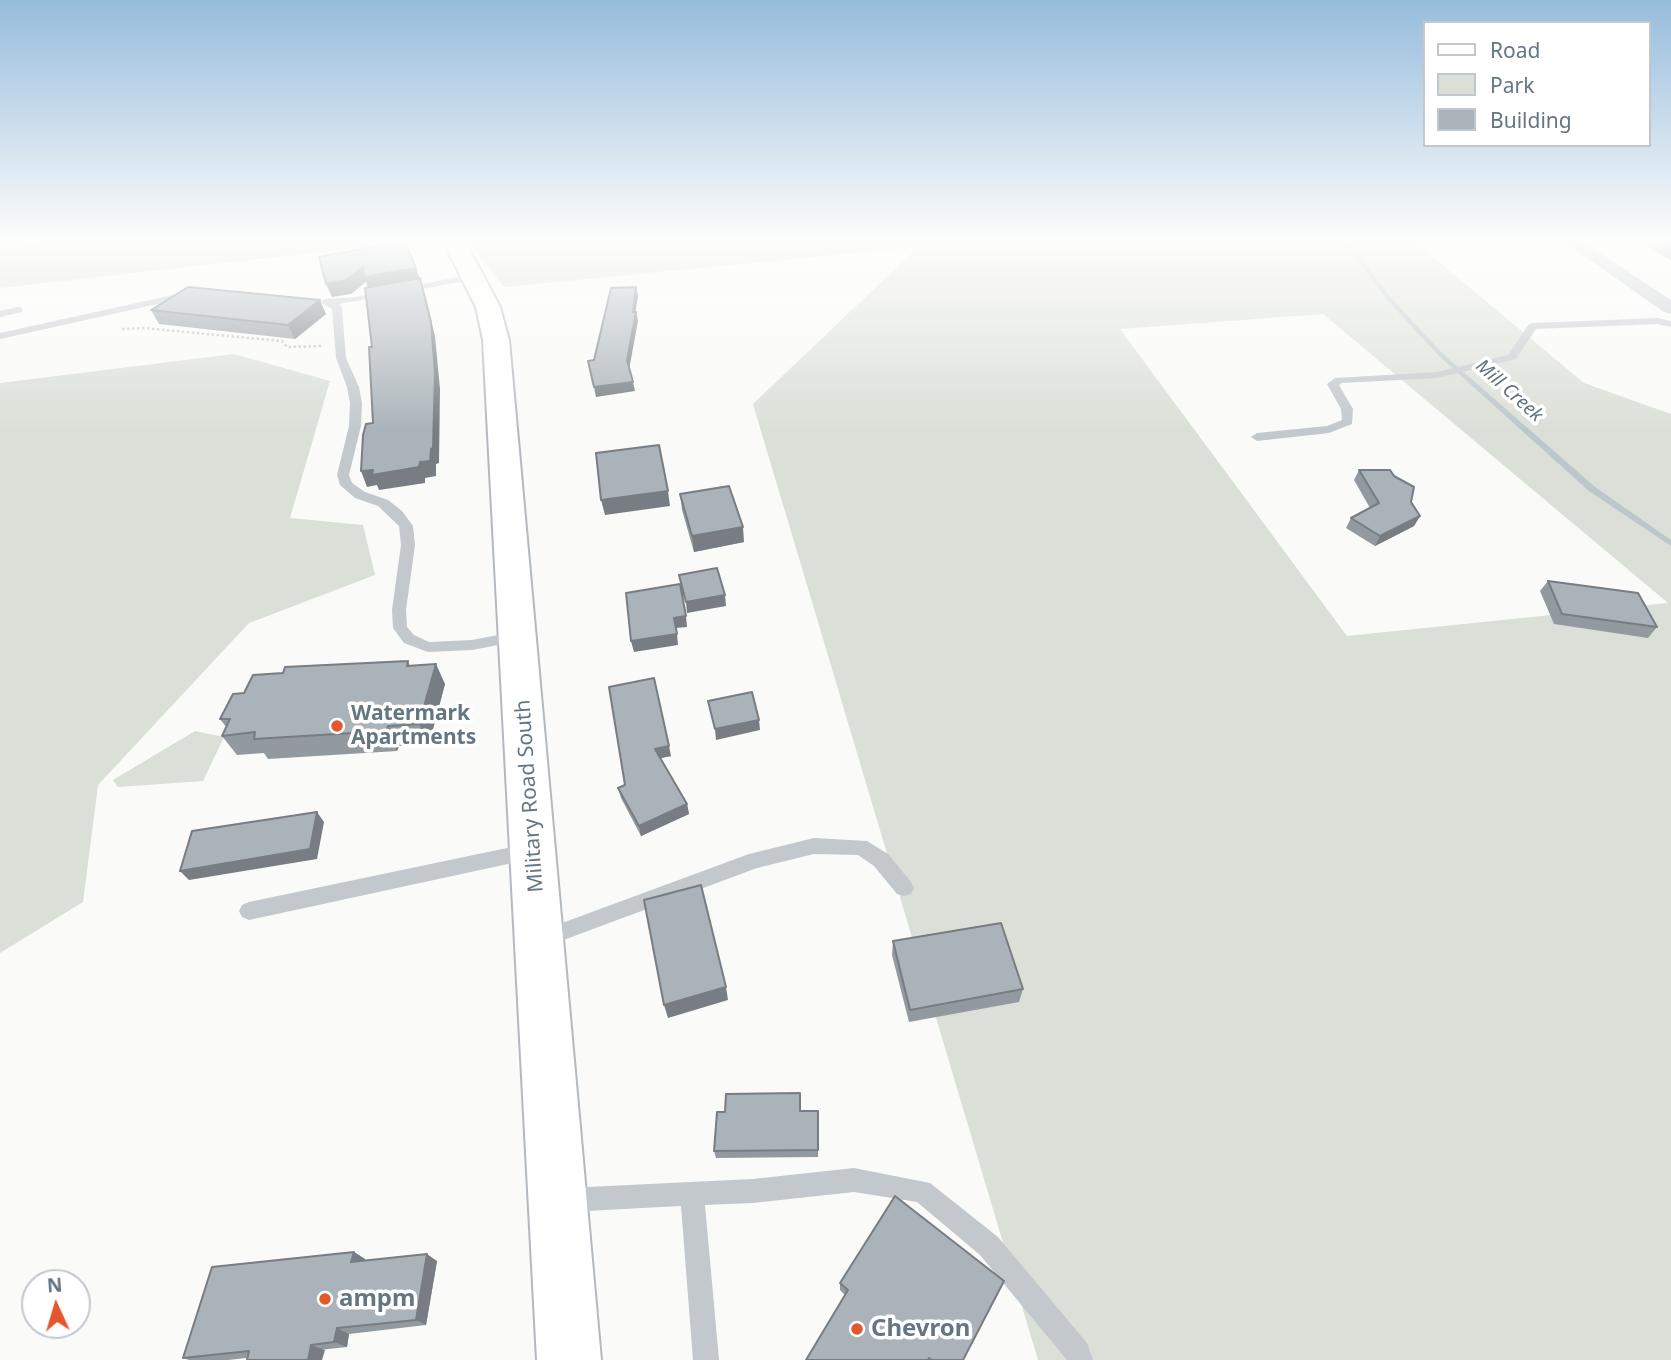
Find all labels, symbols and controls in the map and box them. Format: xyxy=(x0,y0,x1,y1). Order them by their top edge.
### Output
legend xyxy=(1422,21,1650,147)
text: Road xyxy=(1490,36,1540,64)
text: Park xyxy=(1490,71,1534,99)
text: Building xyxy=(1490,106,1572,134)
water label: Mill Creek xyxy=(1471,355,1547,427)
street label: Military Road South xyxy=(511,699,549,893)
place label: Watermark Apartments xyxy=(351,701,476,751)
marker: Watermark Apartments xyxy=(329,718,345,734)
north arrow xyxy=(21,1269,91,1339)
text: N xyxy=(46,1272,63,1299)
place label: ampm xyxy=(339,1285,415,1313)
marker: ampm xyxy=(317,1291,333,1307)
place label: Chevron xyxy=(871,1315,970,1343)
marker: Chevron xyxy=(849,1321,865,1337)

